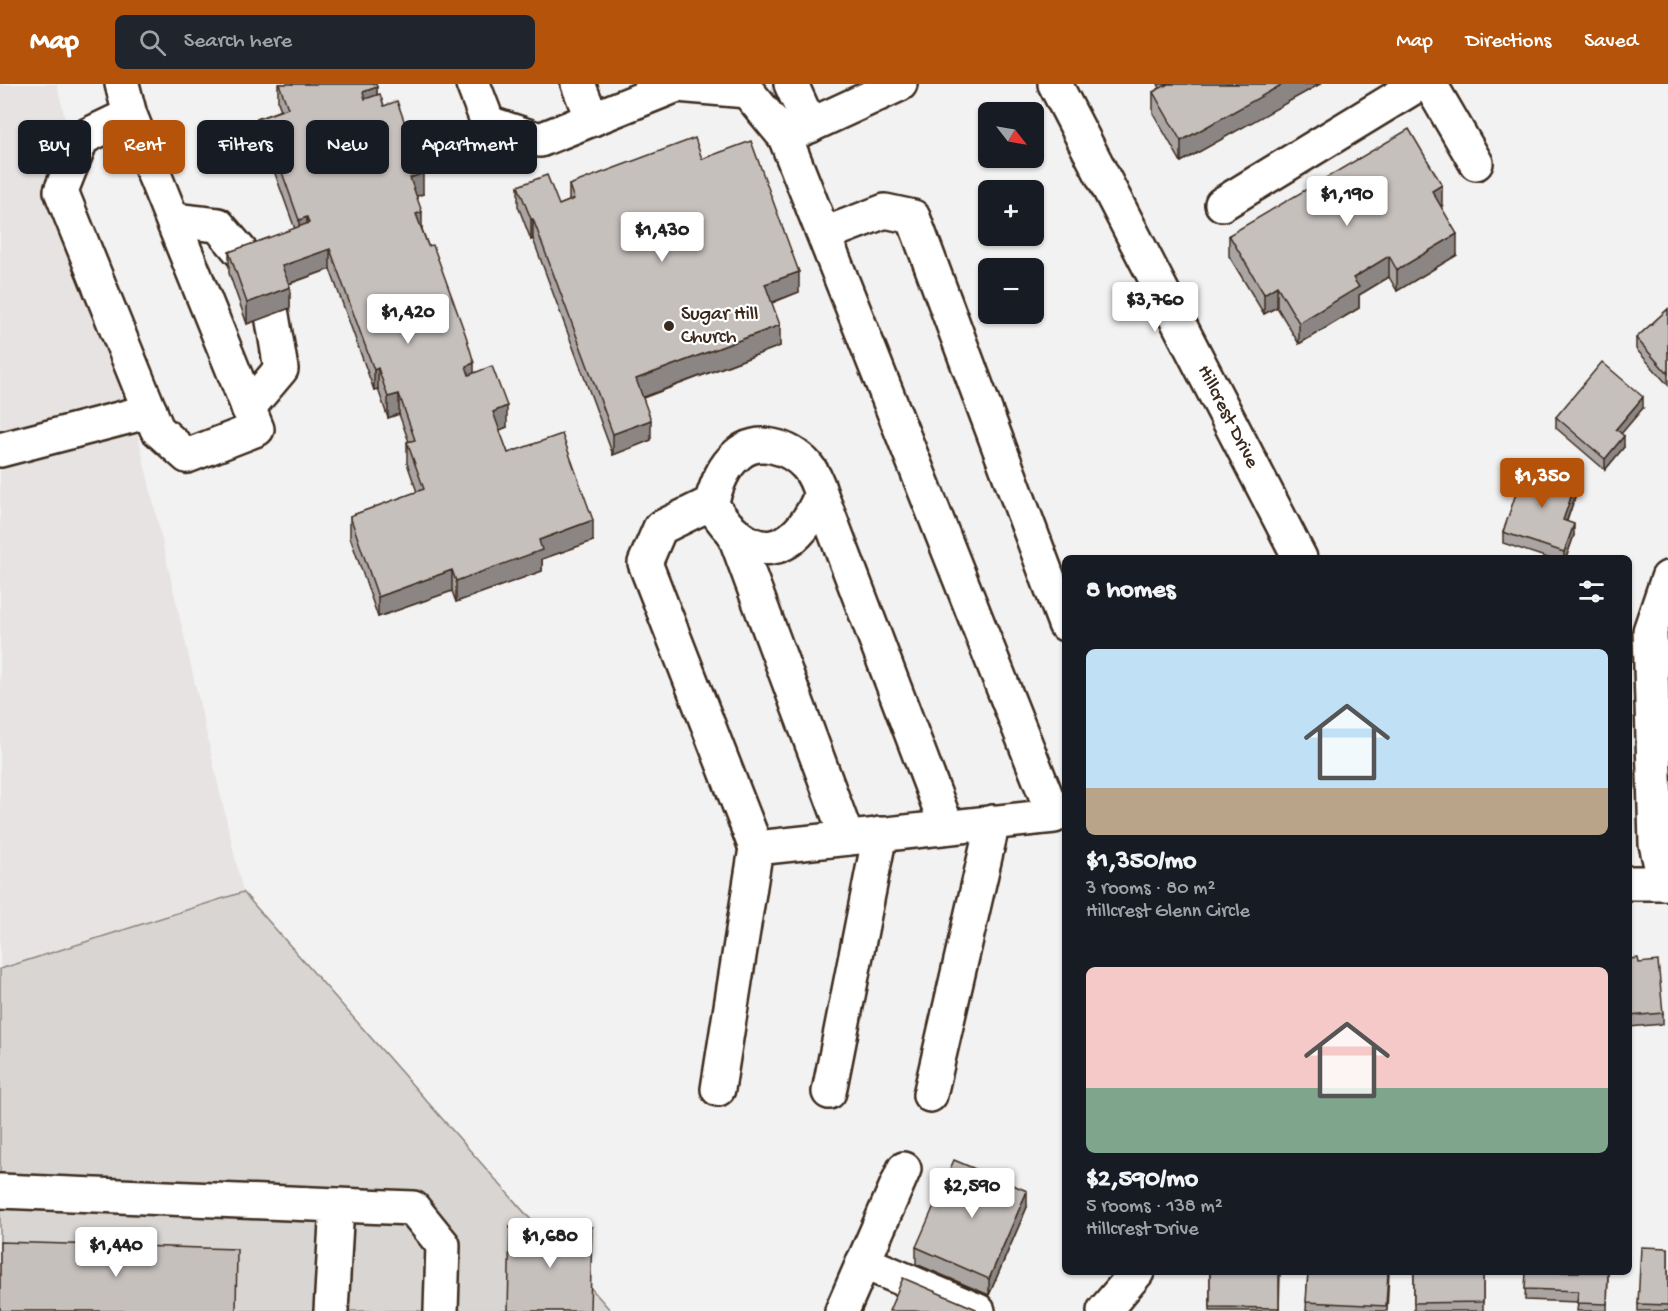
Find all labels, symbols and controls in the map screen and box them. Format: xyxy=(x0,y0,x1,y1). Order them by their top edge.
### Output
search box xyxy=(115,15,535,69)
text: Map xyxy=(30,26,79,59)
icon: search xyxy=(136,26,169,59)
text: Search here xyxy=(184,29,292,55)
text: Map xyxy=(1396,30,1433,55)
text: Directions xyxy=(1466,30,1551,55)
text: Saved xyxy=(1584,30,1638,55)
north arrow xyxy=(978,102,1044,168)
map controls xyxy=(978,102,1044,324)
chip: Buy xyxy=(18,120,91,174)
chip: Rent xyxy=(103,120,185,174)
chip: Filters xyxy=(197,120,294,174)
chip: New xyxy=(306,120,389,174)
chip: Apartment xyxy=(401,120,537,174)
pin: $1,190 xyxy=(1298,176,1396,227)
button: + xyxy=(978,180,1044,246)
text: $1,190 xyxy=(1321,184,1373,207)
pin: $1,430 xyxy=(613,212,711,263)
text: $1,430 xyxy=(635,220,689,243)
button: − xyxy=(978,258,1044,324)
pin: $3,760 xyxy=(1106,282,1204,333)
text: $3,760 xyxy=(1126,290,1184,313)
pin: $1,420 xyxy=(359,294,457,345)
text: $1,420 xyxy=(381,302,435,325)
place label: Sugar Hill Church xyxy=(681,304,759,350)
marker: Sugar Hill Church xyxy=(662,319,676,333)
street label: Hillcrest Drive xyxy=(1191,362,1263,473)
pin: $1,350 xyxy=(1493,458,1591,509)
text: $1,350 xyxy=(1514,466,1570,489)
icon: filters xyxy=(1575,575,1608,608)
text: 8 homes xyxy=(1086,576,1175,607)
icon: home xyxy=(1293,688,1401,796)
text: $1,350/mo xyxy=(1086,847,1196,878)
text: 3 rooms · 80 m² xyxy=(1086,878,1215,901)
text: Hillcrest Glenn Circle xyxy=(1086,901,1250,924)
icon: home xyxy=(1293,1006,1401,1114)
text: $2,590/mo xyxy=(1086,1165,1198,1196)
pin: $2,590 xyxy=(923,1168,1021,1219)
text: $2,590 xyxy=(944,1176,1000,1199)
text: 5 rooms · 138 m² xyxy=(1086,1196,1223,1219)
pin: $1,680 xyxy=(501,1218,599,1269)
text: Hillcrest Drive xyxy=(1086,1219,1199,1242)
text: $1,680 xyxy=(522,1226,578,1249)
pin: $1,440 xyxy=(67,1227,165,1278)
text: $1,440 xyxy=(89,1235,143,1258)

